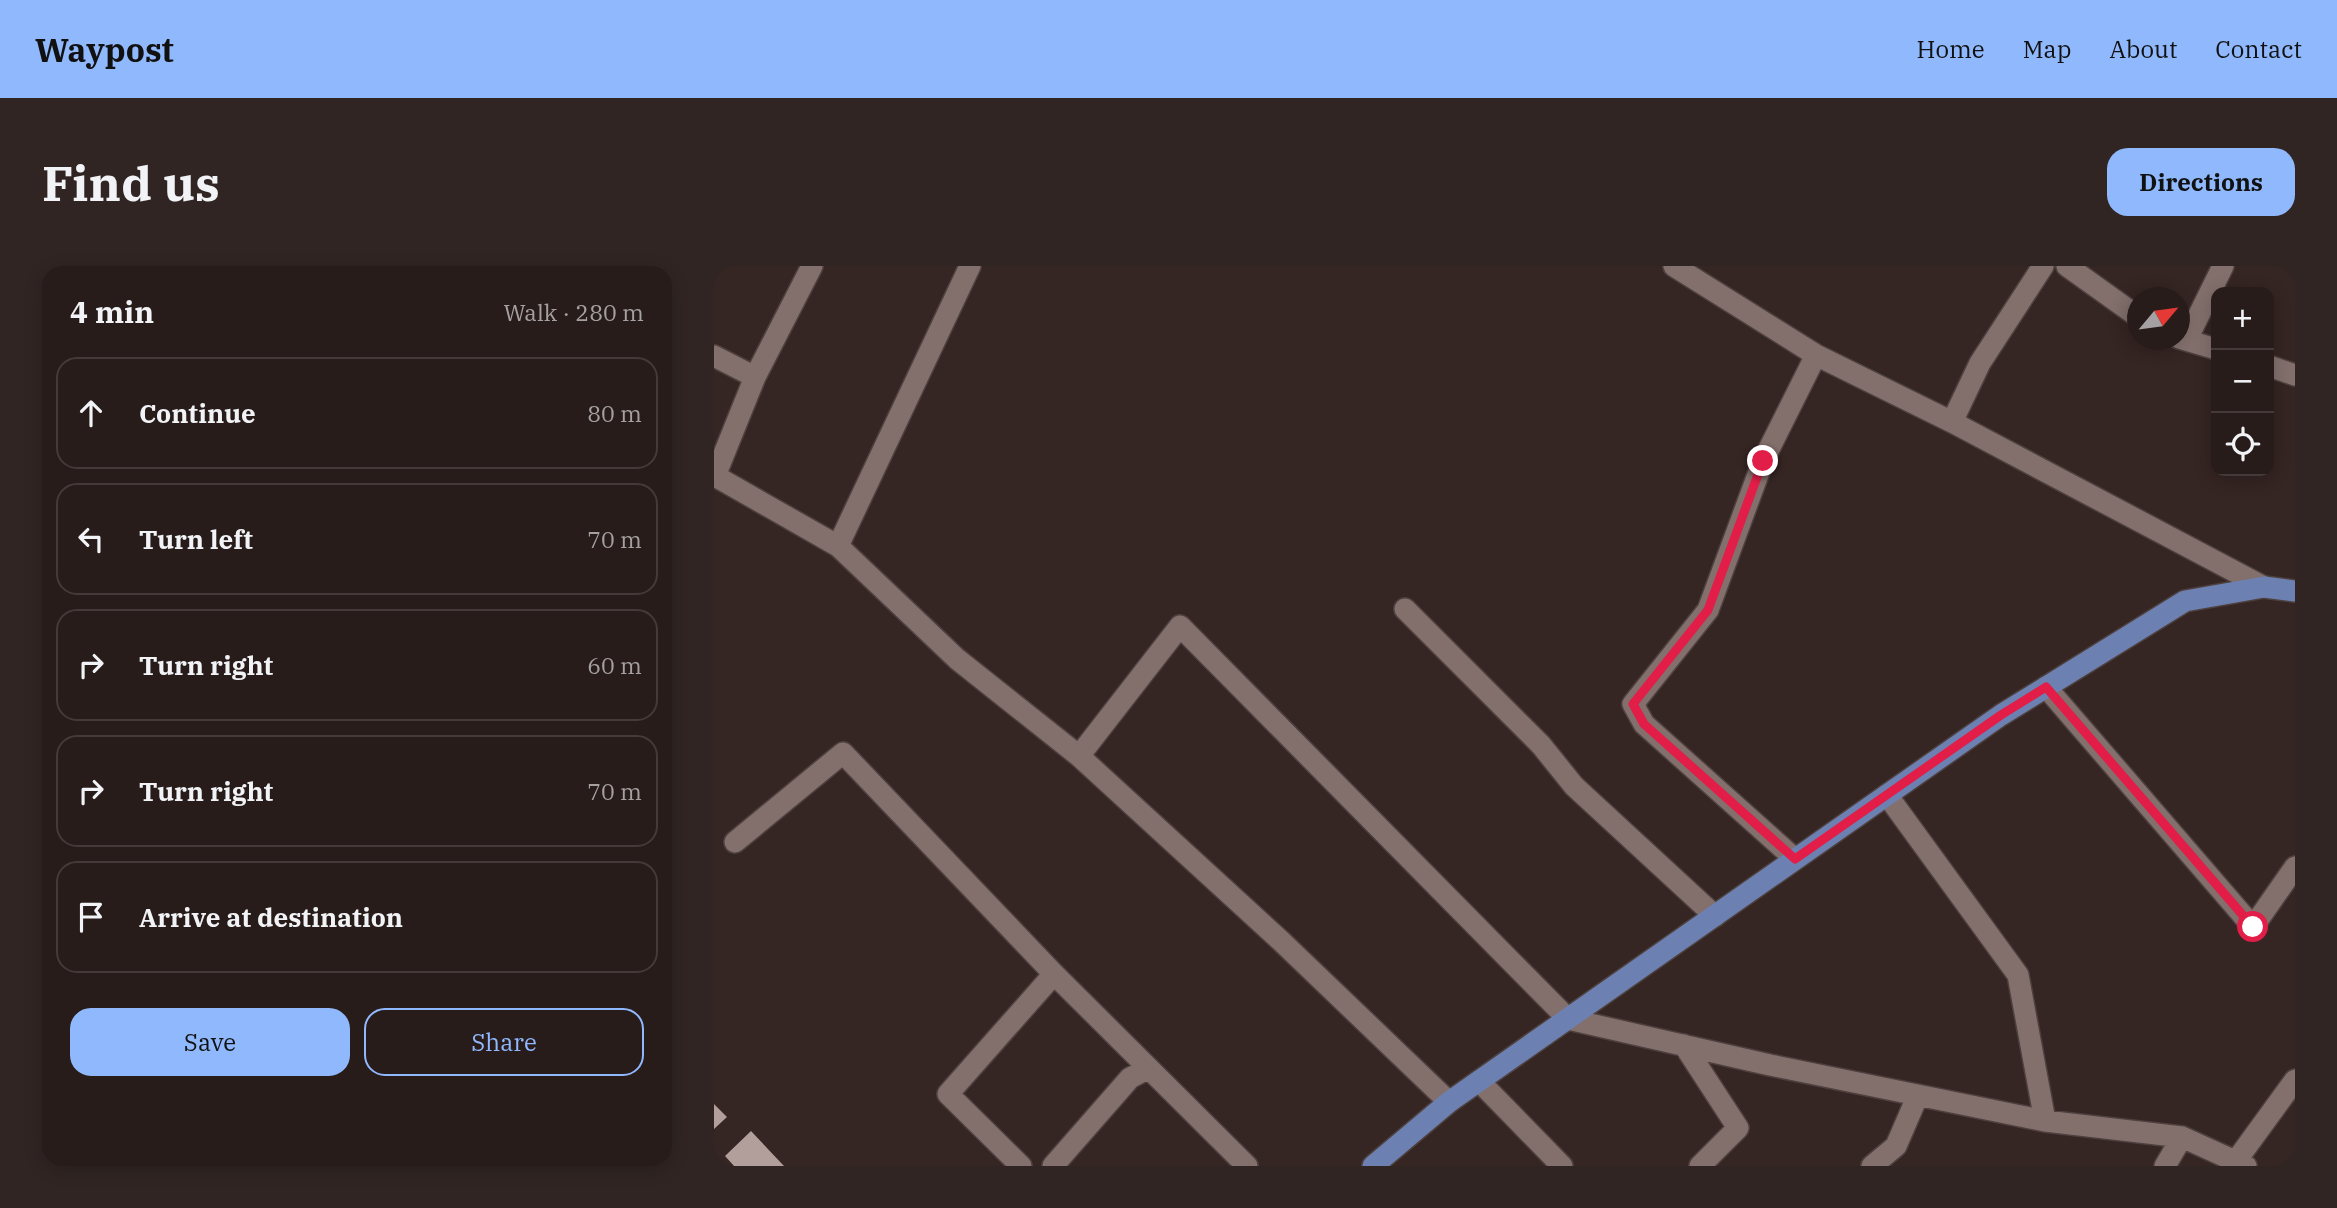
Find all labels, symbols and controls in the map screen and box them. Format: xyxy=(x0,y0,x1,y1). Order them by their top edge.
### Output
text: Waypost xyxy=(35,28,174,71)
text: Home xyxy=(1917,33,1985,65)
text: Map xyxy=(2023,33,2071,65)
text: About xyxy=(2109,33,2177,65)
text: Contact xyxy=(2215,33,2302,65)
button: Directions xyxy=(2107,148,2295,216)
text: Find us xyxy=(42,151,220,214)
north arrow xyxy=(2127,287,2190,350)
map controls xyxy=(2211,287,2274,476)
button: + xyxy=(2211,287,2274,350)
text: 4 min xyxy=(70,292,154,331)
text: Walk · 280 m xyxy=(503,297,644,327)
button: − xyxy=(2211,350,2274,413)
icon: ahead xyxy=(72,394,110,432)
text: Continue xyxy=(139,396,256,430)
text: 80 m xyxy=(587,398,642,428)
button: locate xyxy=(2211,413,2274,476)
route end xyxy=(1747,445,1778,476)
icon: left xyxy=(72,520,110,558)
text: Turn left xyxy=(139,522,253,556)
text: 70 m xyxy=(587,524,642,554)
icon: right xyxy=(72,646,110,684)
text: Turn right xyxy=(139,648,273,682)
text: 60 m xyxy=(587,650,642,680)
icon: right xyxy=(72,772,110,810)
text: Turn right xyxy=(139,774,273,808)
text: 70 m xyxy=(587,776,642,806)
icon: arrive xyxy=(72,898,110,936)
text: Arrive at destination xyxy=(139,900,403,934)
route start xyxy=(2237,911,2268,942)
button: Save xyxy=(70,1008,350,1076)
button: Share xyxy=(364,1008,644,1076)

